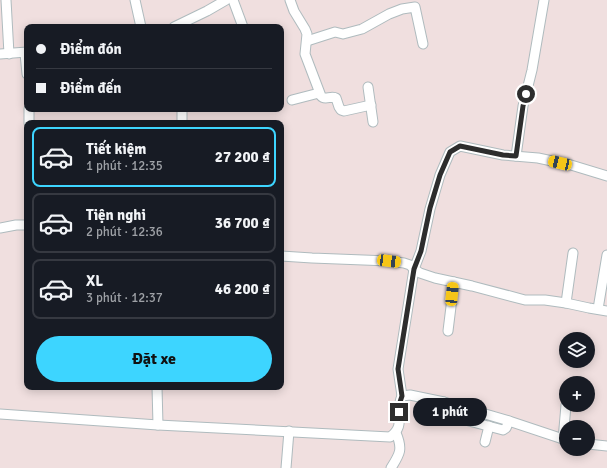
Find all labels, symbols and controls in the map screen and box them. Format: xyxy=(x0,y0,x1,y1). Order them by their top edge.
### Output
text: Điểm đón xyxy=(60,40,122,58)
text: Điểm đến xyxy=(60,79,121,97)
route start xyxy=(517,85,535,103)
icon: car xyxy=(38,139,74,175)
text: Tiết kiệm xyxy=(86,140,146,158)
text: 27 200 ₫ xyxy=(215,148,270,166)
car xyxy=(547,154,573,172)
text: 1 phút · 12:35 xyxy=(86,158,163,174)
icon: car xyxy=(38,205,74,241)
text: Tiện nghi xyxy=(86,206,146,224)
text: 36 700 ₫ xyxy=(215,214,270,232)
text: 2 phút · 12:36 xyxy=(86,224,163,240)
car xyxy=(376,254,402,268)
icon: car xyxy=(38,271,74,307)
text: XL xyxy=(86,272,103,290)
text: 46 200 ₫ xyxy=(215,280,270,298)
car xyxy=(445,281,459,307)
text: 3 phút · 12:37 xyxy=(86,290,163,306)
map controls xyxy=(559,332,595,456)
button: layers xyxy=(559,332,595,368)
button: Đặt xe xyxy=(36,336,272,382)
button: + xyxy=(559,376,595,412)
callout: 1 phút xyxy=(413,398,487,426)
route end xyxy=(390,403,408,421)
text: 1 phút xyxy=(432,404,468,420)
button: − xyxy=(559,420,595,456)

